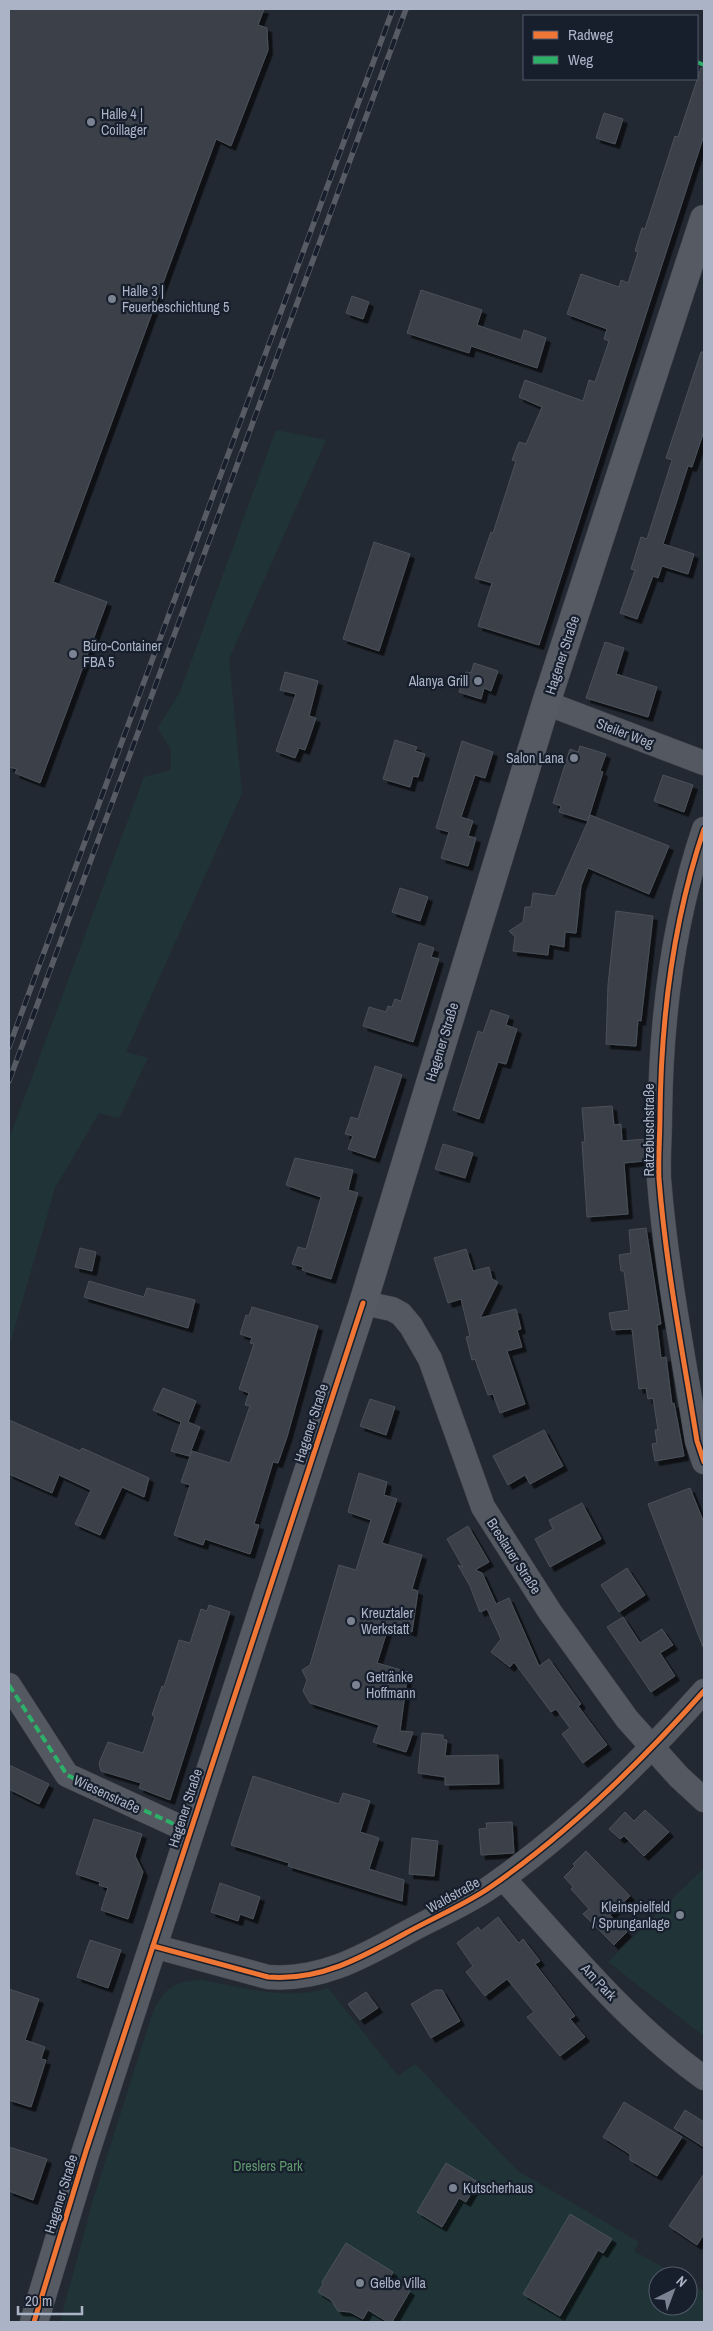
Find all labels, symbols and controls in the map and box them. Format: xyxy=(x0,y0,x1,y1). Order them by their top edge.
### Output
legend xyxy=(523,15,698,80)
text: Radweg xyxy=(568,24,613,45)
text: Weg xyxy=(568,49,593,70)
place label: Halle 4 | Coillager xyxy=(101,105,147,139)
marker: Halle 4 | Coillager xyxy=(85,116,97,128)
place label: Halle 3 | Feuerbeschichtung 5 xyxy=(122,282,229,316)
marker: Halle 3 | Feuerbeschichtung 5 xyxy=(106,293,118,305)
street label: Hagener Straße xyxy=(541,613,583,697)
place label: Büro-Container FBA 5 xyxy=(83,637,162,671)
marker: Büro-Container FBA 5 xyxy=(67,648,79,660)
place label: Alanya Grill xyxy=(408,672,468,690)
marker: Alanya Grill xyxy=(472,675,484,687)
street label: Steiler Weg xyxy=(594,714,657,752)
place label: Salon Lana xyxy=(506,749,565,767)
marker: Salon Lana xyxy=(568,752,580,764)
street label: Hagener Straße xyxy=(421,1000,463,1084)
street label: Ratzebuschstraße xyxy=(640,1083,658,1177)
street label: Hagener Straße xyxy=(290,1381,332,1465)
street label: Breslauer Straße xyxy=(483,1515,545,1597)
place label: Kreuztaler Werkstatt xyxy=(361,1604,413,1638)
marker: Kreuztaler Werkstatt xyxy=(345,1615,357,1627)
place label: Getränke Hoffmann xyxy=(366,1668,416,1702)
marker: Getränke Hoffmann xyxy=(350,1679,362,1691)
street label: Hagener Straße xyxy=(164,1766,206,1850)
street label: Wiesenstraße xyxy=(71,1771,143,1817)
street label: Waldstraße xyxy=(423,1873,483,1917)
place label: Kleinspielfeld / Sprunganlage xyxy=(592,1898,670,1932)
marker: Kleinspielfeld / Sprunganlage xyxy=(674,1909,686,1921)
street label: Am Park xyxy=(577,1959,621,2004)
street label: Hagener Straße xyxy=(40,2152,82,2236)
park label: Dreslers Park xyxy=(233,2157,303,2175)
place label: Kutscherhaus xyxy=(463,2179,533,2197)
marker: Kutscherhaus xyxy=(447,2182,459,2194)
north arrow xyxy=(648,2266,698,2316)
text: N xyxy=(673,2272,691,2291)
place label: Gelbe Villa xyxy=(370,2274,427,2292)
marker: Gelbe Villa xyxy=(354,2277,366,2289)
scale bar xyxy=(18,2284,81,2316)
text: 20 m xyxy=(25,2290,52,2311)

